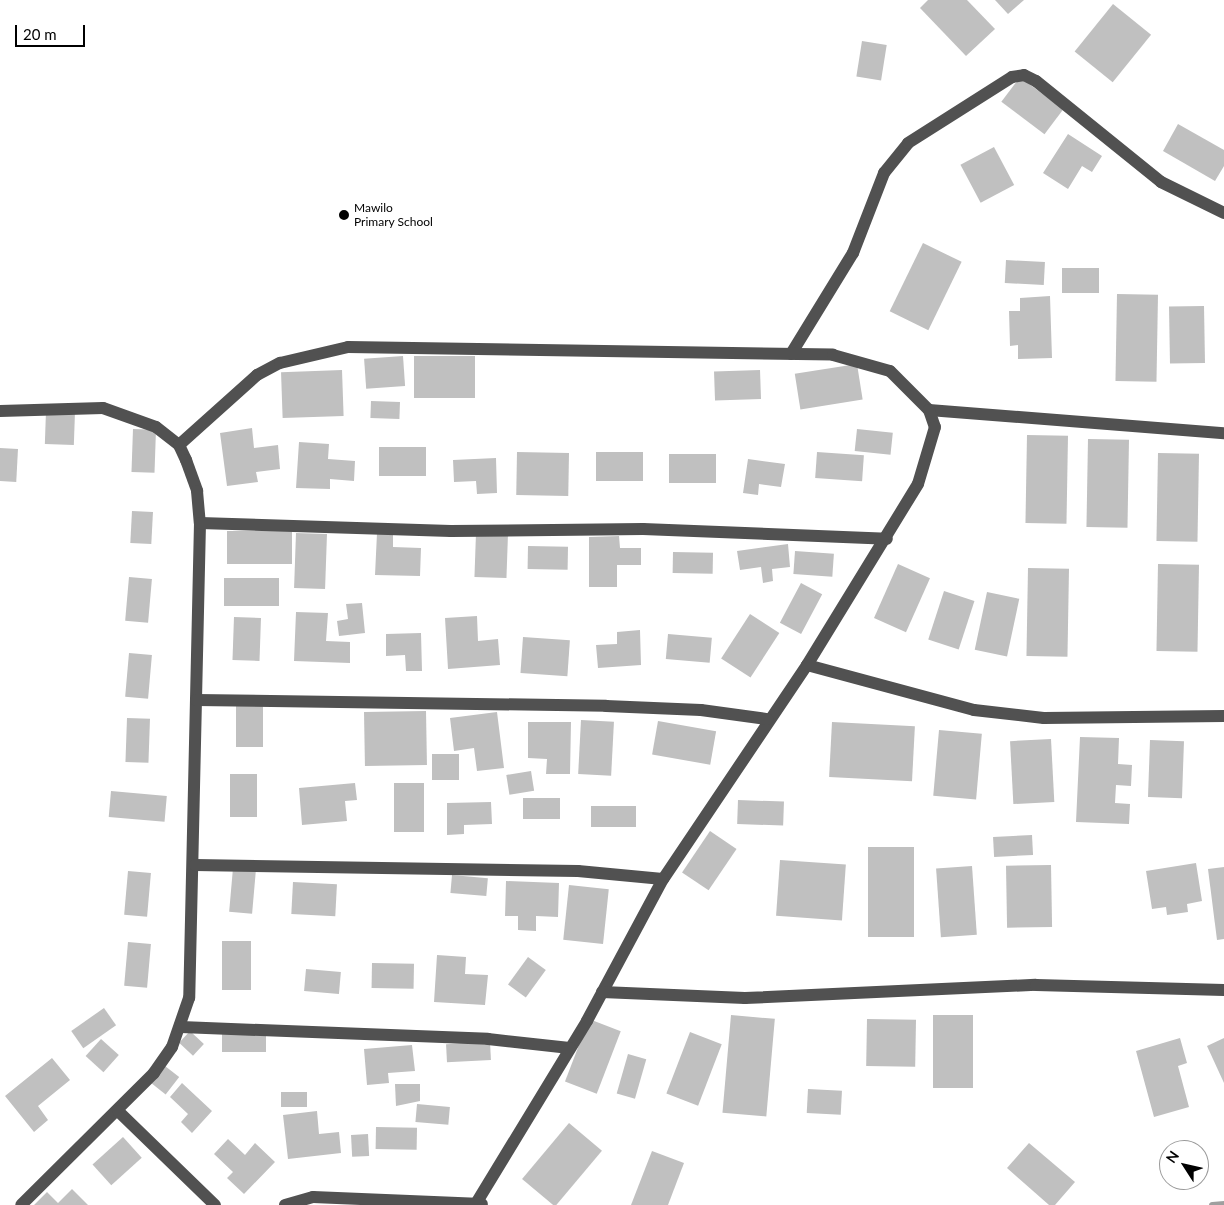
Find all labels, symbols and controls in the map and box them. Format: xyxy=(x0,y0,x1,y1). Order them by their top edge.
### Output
scale bar xyxy=(18,15,88,47)
text: 20 m xyxy=(23,25,57,43)
place label: Mawilo Primary School xyxy=(354,201,433,229)
marker: Mawilo Primary School xyxy=(338,209,350,221)
north arrow xyxy=(1159,1140,1209,1190)
text: N xyxy=(1162,1147,1182,1166)

